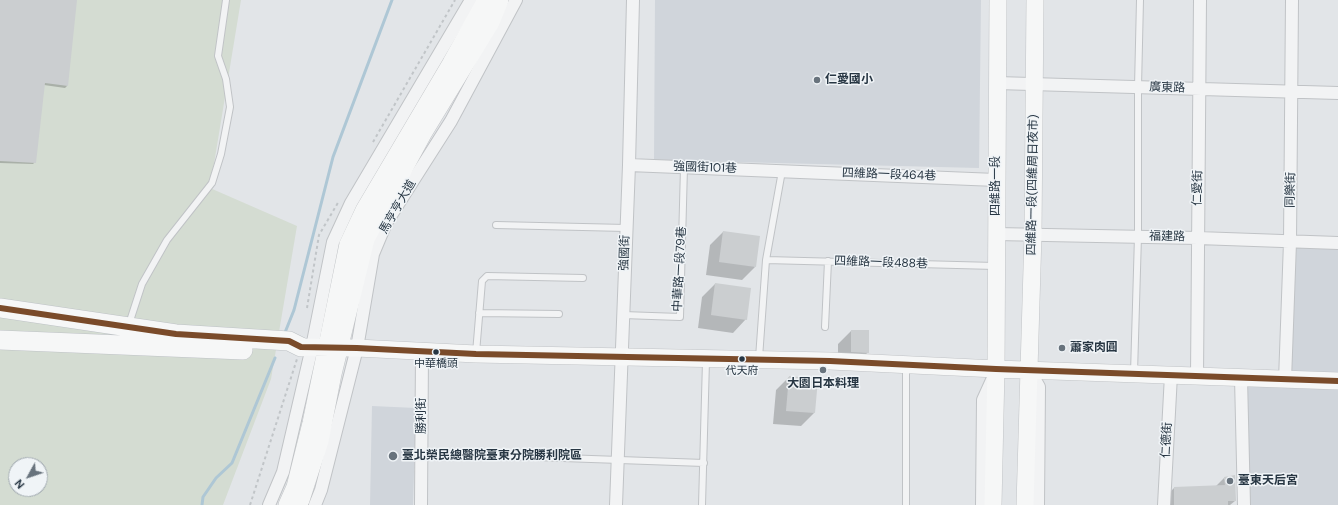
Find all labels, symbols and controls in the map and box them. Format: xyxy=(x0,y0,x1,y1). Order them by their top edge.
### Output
place label: 仁愛國小 xyxy=(825,73,873,87)
marker: 仁愛國小 xyxy=(812,75,822,85)
street label: 廣東路 xyxy=(1149,80,1185,96)
street label: 四維路一段(四維周日夜市) xyxy=(1025,114,1041,256)
street label: 四維路一段 xyxy=(989,156,1003,216)
street label: 強國街101巷 xyxy=(673,160,737,176)
street label: 四維路一段464巷 xyxy=(842,166,936,184)
street label: 仁愛街 xyxy=(1190,170,1206,206)
street label: 同樂街 xyxy=(1283,172,1299,208)
street label: 馬亨亨大道 xyxy=(377,177,419,237)
street label: 中華路一段79巷 xyxy=(671,226,689,312)
street label: 福建路 xyxy=(1149,229,1185,245)
street label: 強國街 xyxy=(617,235,633,271)
street label: 四維路一段488巷 xyxy=(834,254,928,272)
place label: 蕭家肉圓 xyxy=(1070,341,1118,355)
marker: 蕭家肉圓 xyxy=(1057,343,1067,353)
marker: 中華橋頭 xyxy=(431,347,441,357)
marker: 代天府 xyxy=(737,354,747,364)
place label: 中華橋頭 xyxy=(414,357,458,371)
place label: 代天府 xyxy=(726,364,758,378)
marker: 大園日本料理 xyxy=(818,365,828,375)
place label: 大園日本料理 xyxy=(787,377,859,391)
street label: 勝利街 xyxy=(415,398,429,434)
street label: 仁德街 xyxy=(1159,422,1175,458)
place label: 臺北榮民總醫院臺東分院勝利院區 xyxy=(402,449,582,463)
marker: 臺北榮民總醫院臺東分院勝利院區 xyxy=(387,450,399,462)
north arrow xyxy=(8,457,48,497)
place label: 臺東天后宮 xyxy=(1238,474,1298,488)
text: N xyxy=(12,476,28,492)
marker: 臺東天后宮 xyxy=(1225,476,1235,486)

